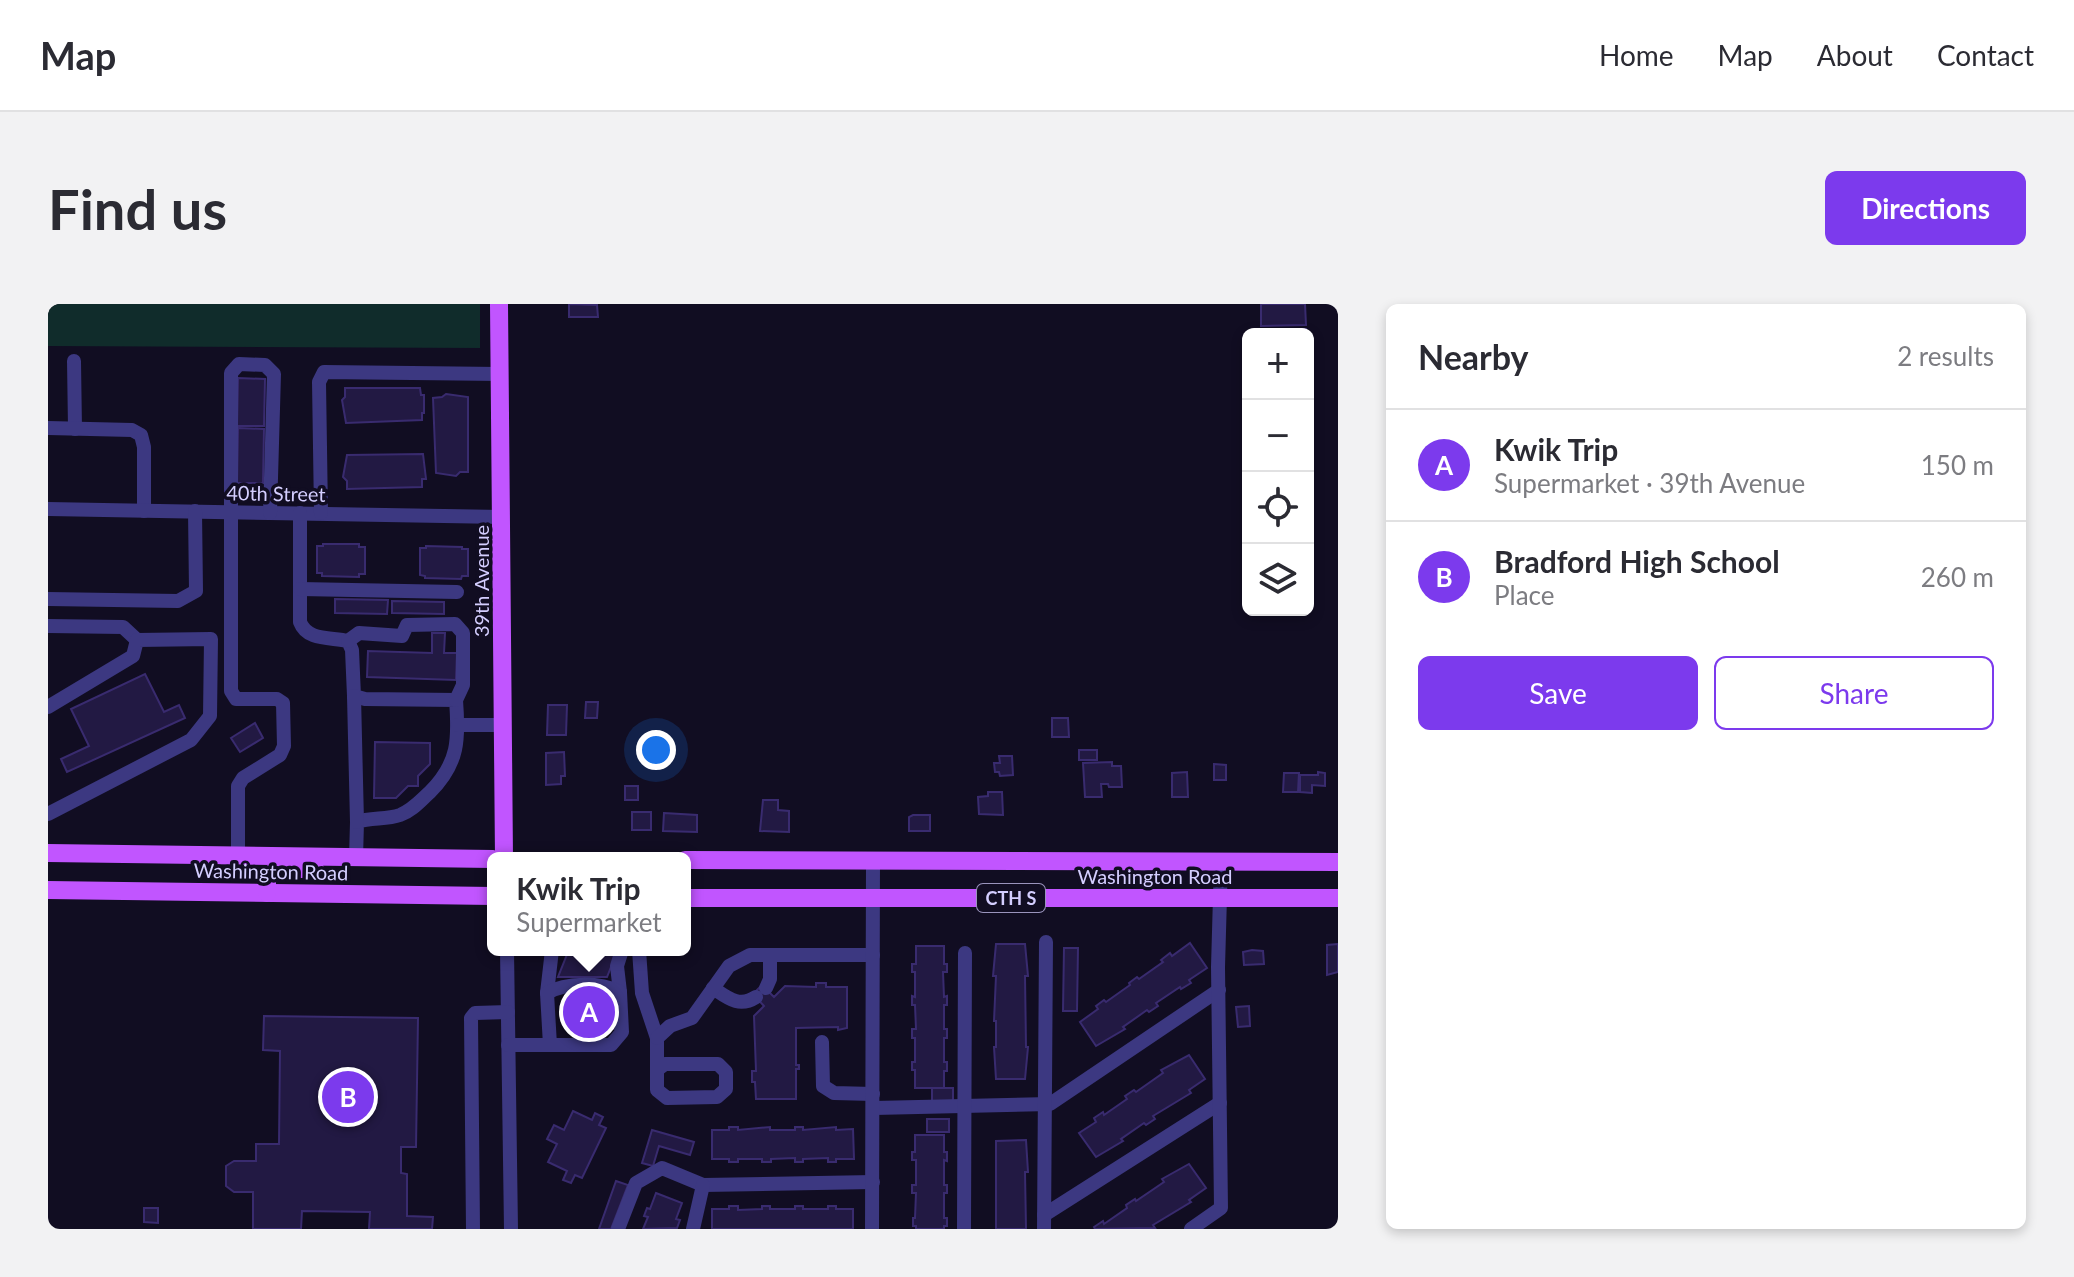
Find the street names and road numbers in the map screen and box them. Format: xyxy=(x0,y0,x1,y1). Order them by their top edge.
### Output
street label: 40th Street xyxy=(226,480,326,506)
street label: 39th Avenue xyxy=(469,525,493,637)
street label: Washington Road xyxy=(193,858,349,884)
street label: Washington Road xyxy=(1078,864,1232,888)
road number: CTH S xyxy=(977,884,1045,912)

